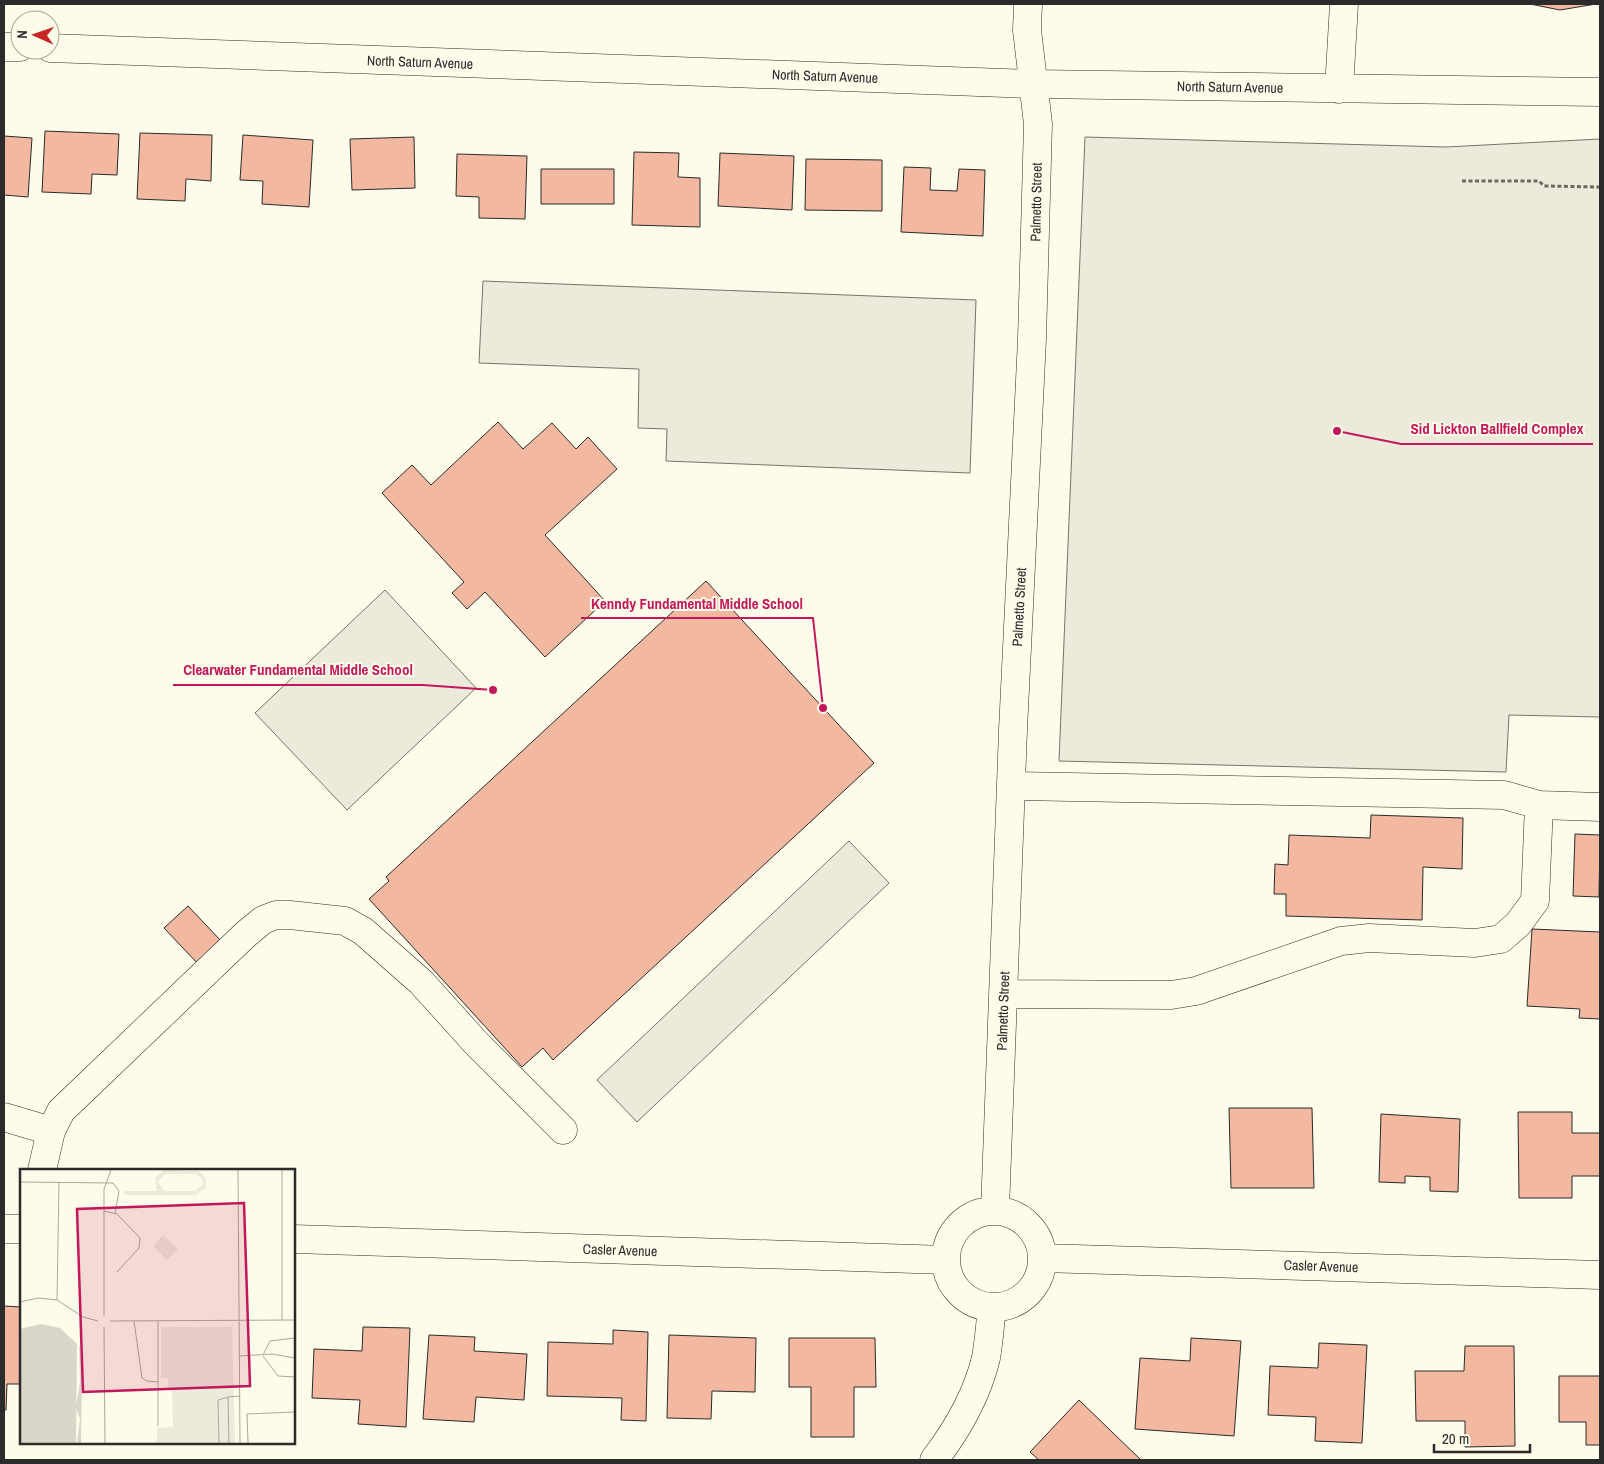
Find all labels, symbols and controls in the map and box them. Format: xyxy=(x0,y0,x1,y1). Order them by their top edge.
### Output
north arrow xyxy=(10,10,60,60)
text: N xyxy=(13,30,31,39)
street label: North Saturn Avenue xyxy=(367,51,473,73)
street label: North Saturn Avenue xyxy=(772,65,878,87)
street label: North Saturn Avenue xyxy=(1177,77,1283,97)
street label: Palmetto Street xyxy=(1026,162,1046,242)
callout: Sid Lickton Ballfield Complex xyxy=(1401,414,1593,444)
text: Sid Lickton Ballfield Complex xyxy=(1411,418,1584,439)
street label: Palmetto Street xyxy=(1008,567,1030,647)
callout: Kenndy Fundamental Middle School xyxy=(581,588,813,618)
text: Kenndy Fundamental Middle School xyxy=(591,593,803,614)
callout: Clearwater Fundamental Middle School xyxy=(173,655,423,685)
text: Clearwater Fundamental Middle School xyxy=(183,659,413,680)
street label: Palmetto Street xyxy=(993,971,1013,1051)
inset map xyxy=(20,1169,295,1444)
street label: Casler Avenue xyxy=(582,1240,658,1260)
street label: Casler Avenue xyxy=(1283,1256,1359,1276)
scale bar xyxy=(1434,1422,1530,1454)
text: 20 m xyxy=(1442,1428,1469,1449)

